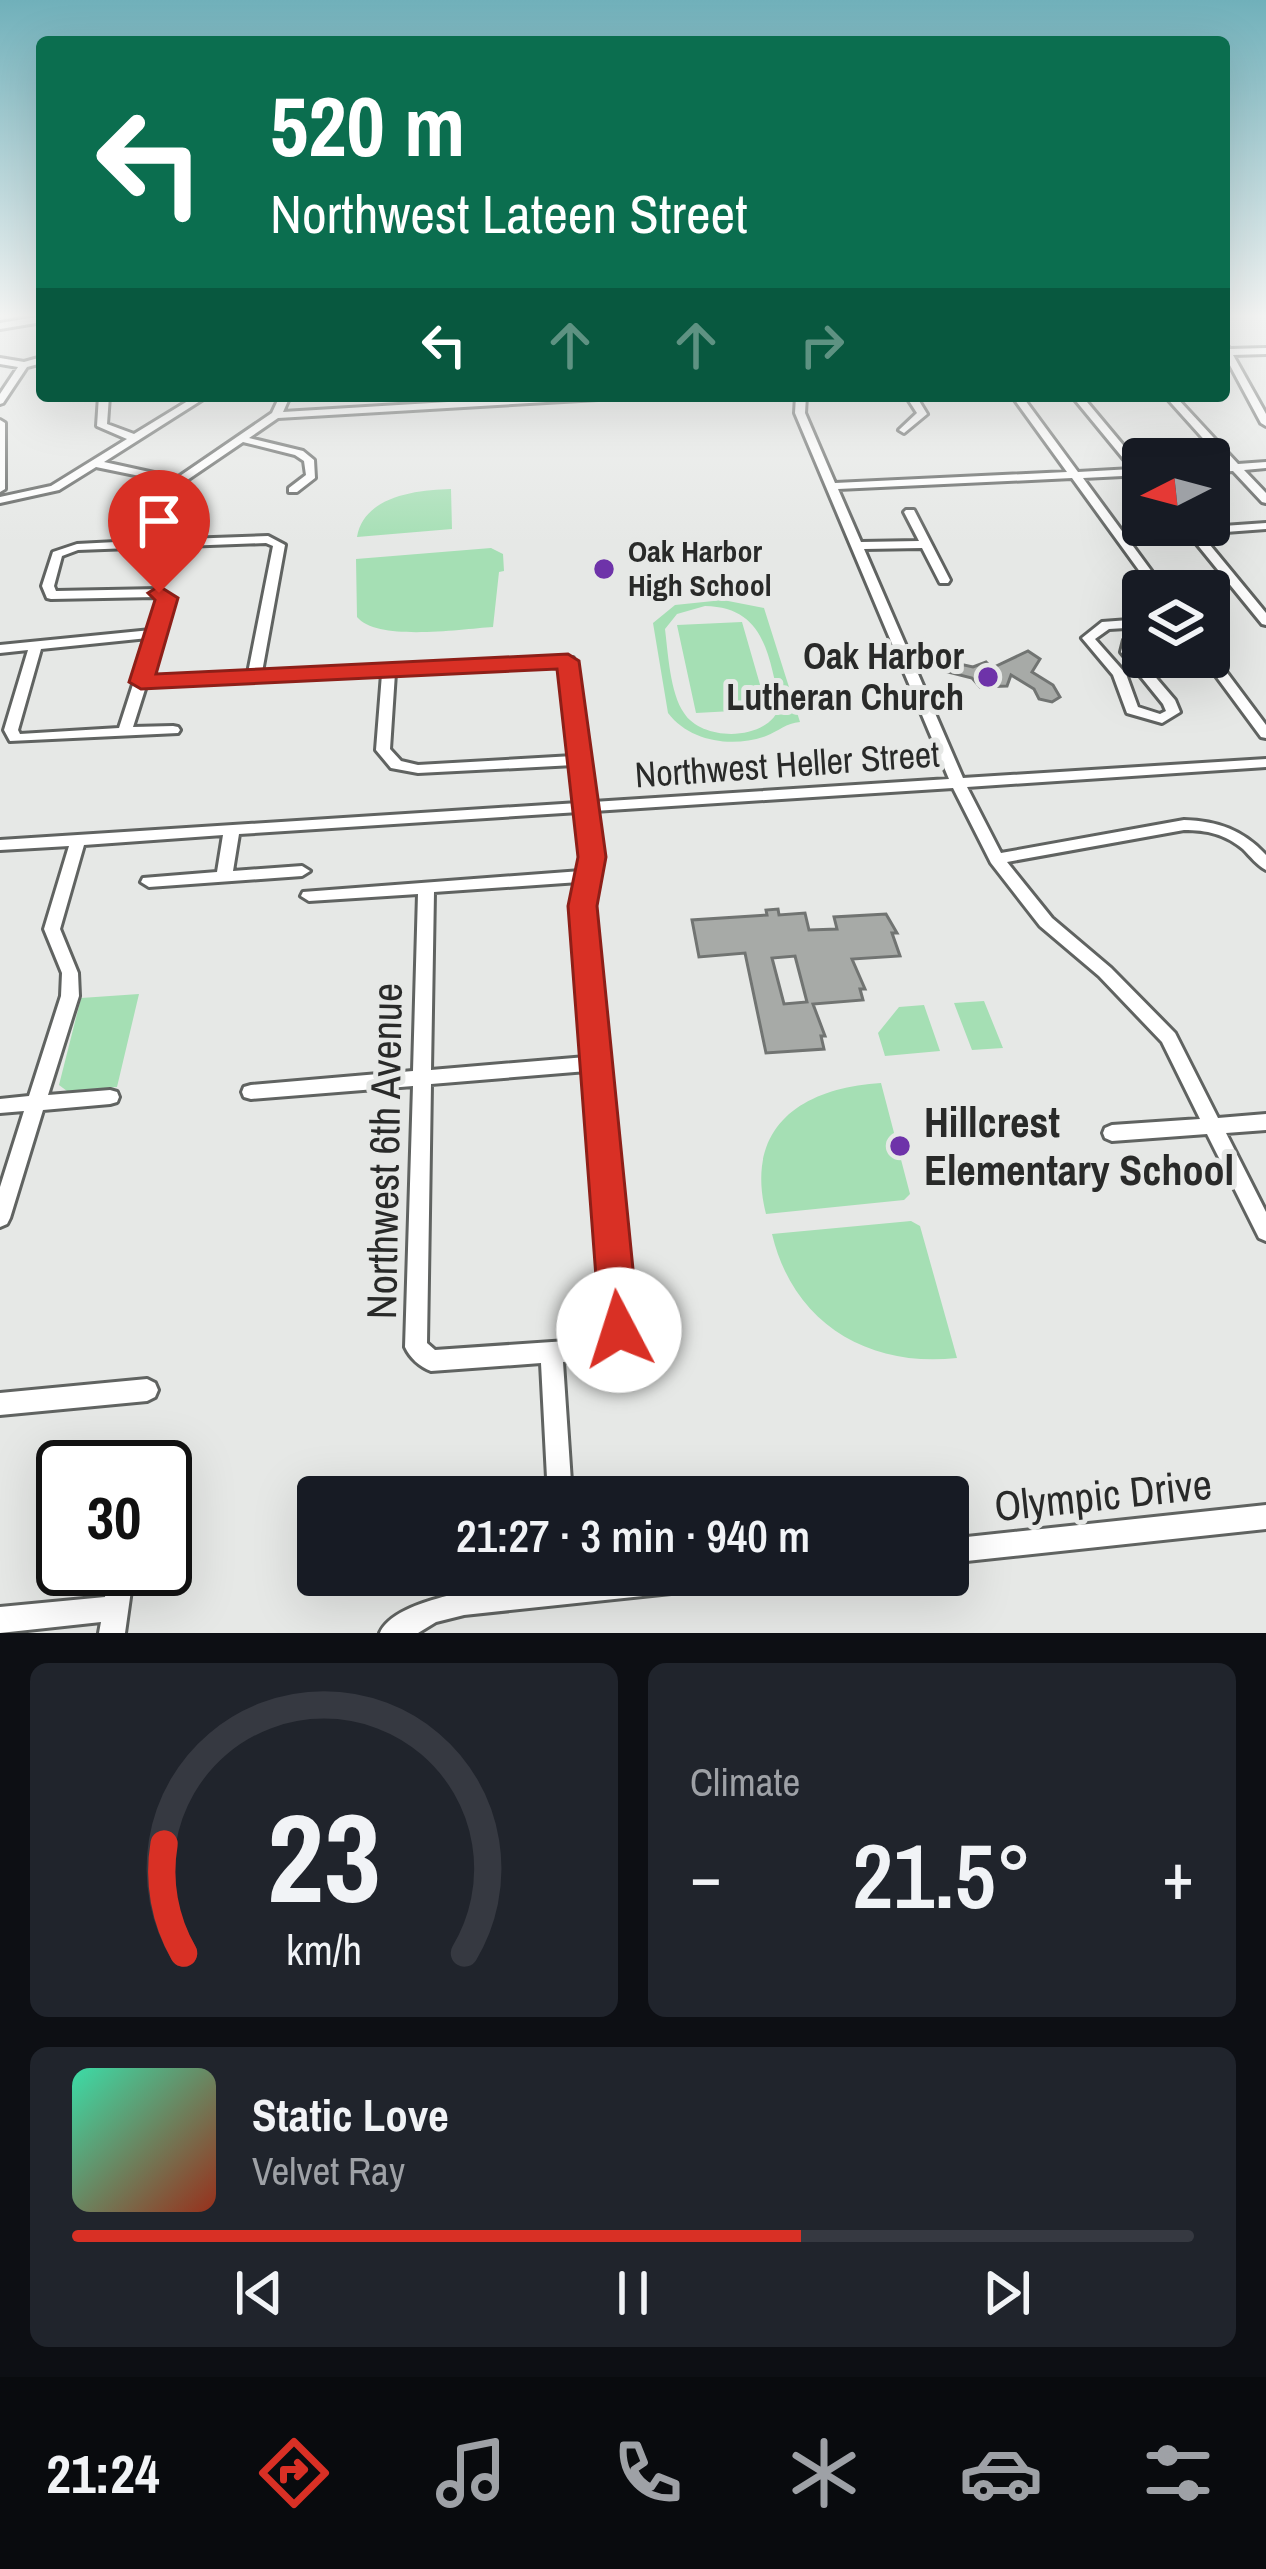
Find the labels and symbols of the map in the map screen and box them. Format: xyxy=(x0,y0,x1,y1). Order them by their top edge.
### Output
north arrow xyxy=(1122,438,1230,546)
pin xyxy=(108,470,210,593)
place label: Oak Harbor High School xyxy=(628,531,772,605)
marker: Oak Harbor High School xyxy=(591,556,617,582)
place label: Oak Harbor Lutheran Church xyxy=(726,632,965,721)
marker: Oak Harbor Lutheran Church xyxy=(975,664,1001,690)
street label: Northwest Heller Street xyxy=(633,729,941,799)
street label: Northwest 6th Avenue xyxy=(353,982,415,1320)
place label: Hillcrest Elementary School xyxy=(924,1094,1234,1198)
marker: Hillcrest Elementary School xyxy=(887,1133,913,1159)
position arrow xyxy=(556,1267,682,1393)
speed limit sign: 30 xyxy=(36,1440,192,1596)
street label: Olympic Drive xyxy=(992,1456,1214,1534)

